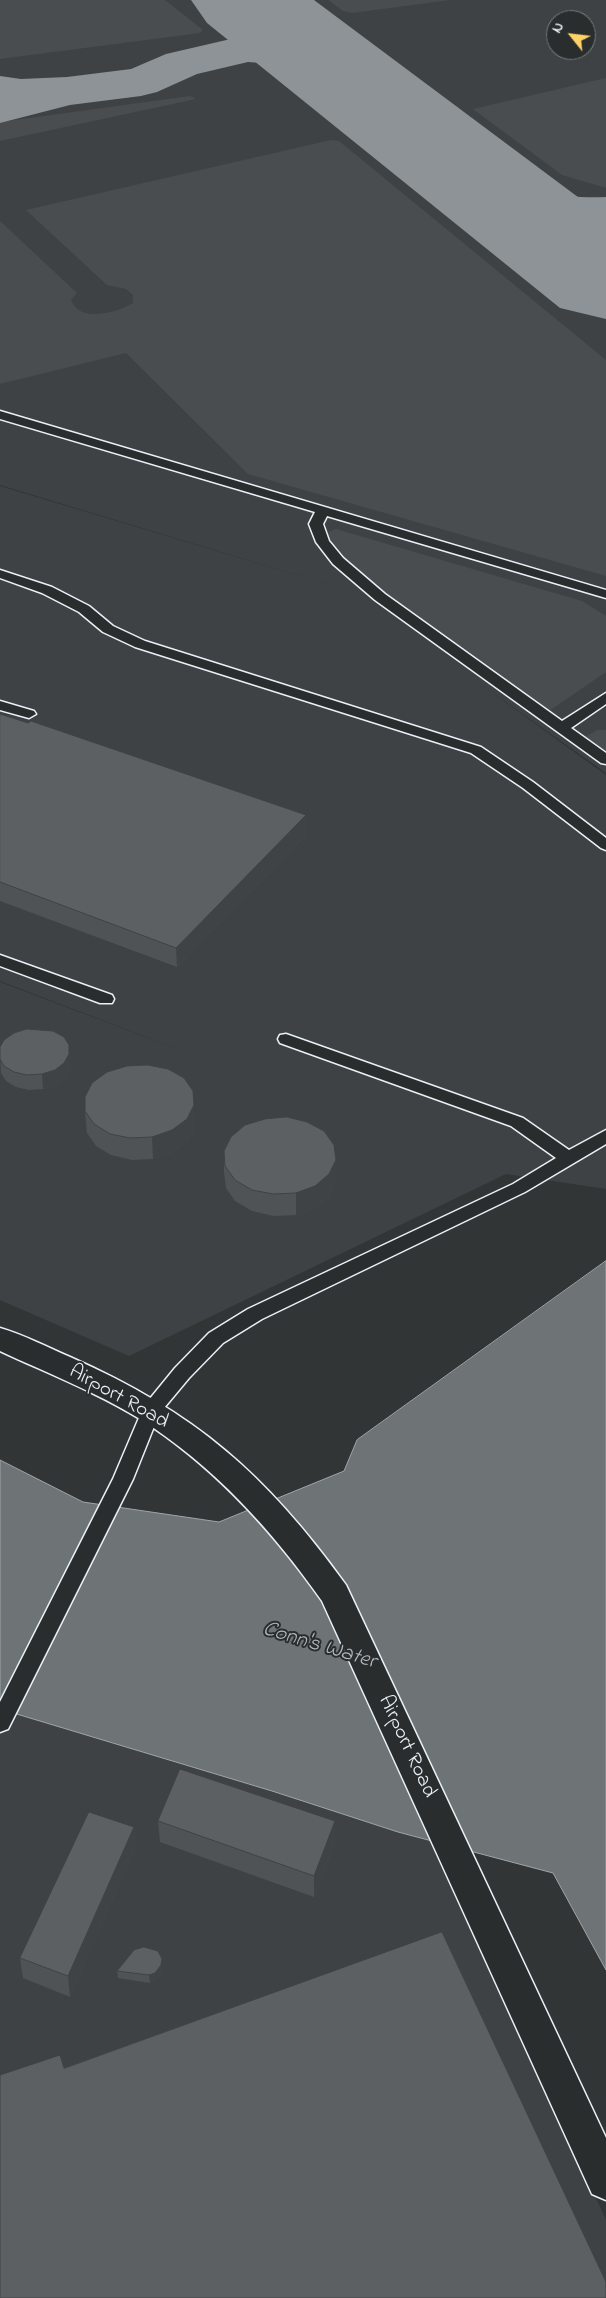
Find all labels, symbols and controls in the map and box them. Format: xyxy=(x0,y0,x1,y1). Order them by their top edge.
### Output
north arrow xyxy=(546,10,596,60)
text: N xyxy=(547,19,570,37)
street label: Airport Road xyxy=(64,1360,172,1436)
water label: Conn's Water xyxy=(259,1617,379,1677)
street label: Airport Road xyxy=(371,1692,441,1802)

